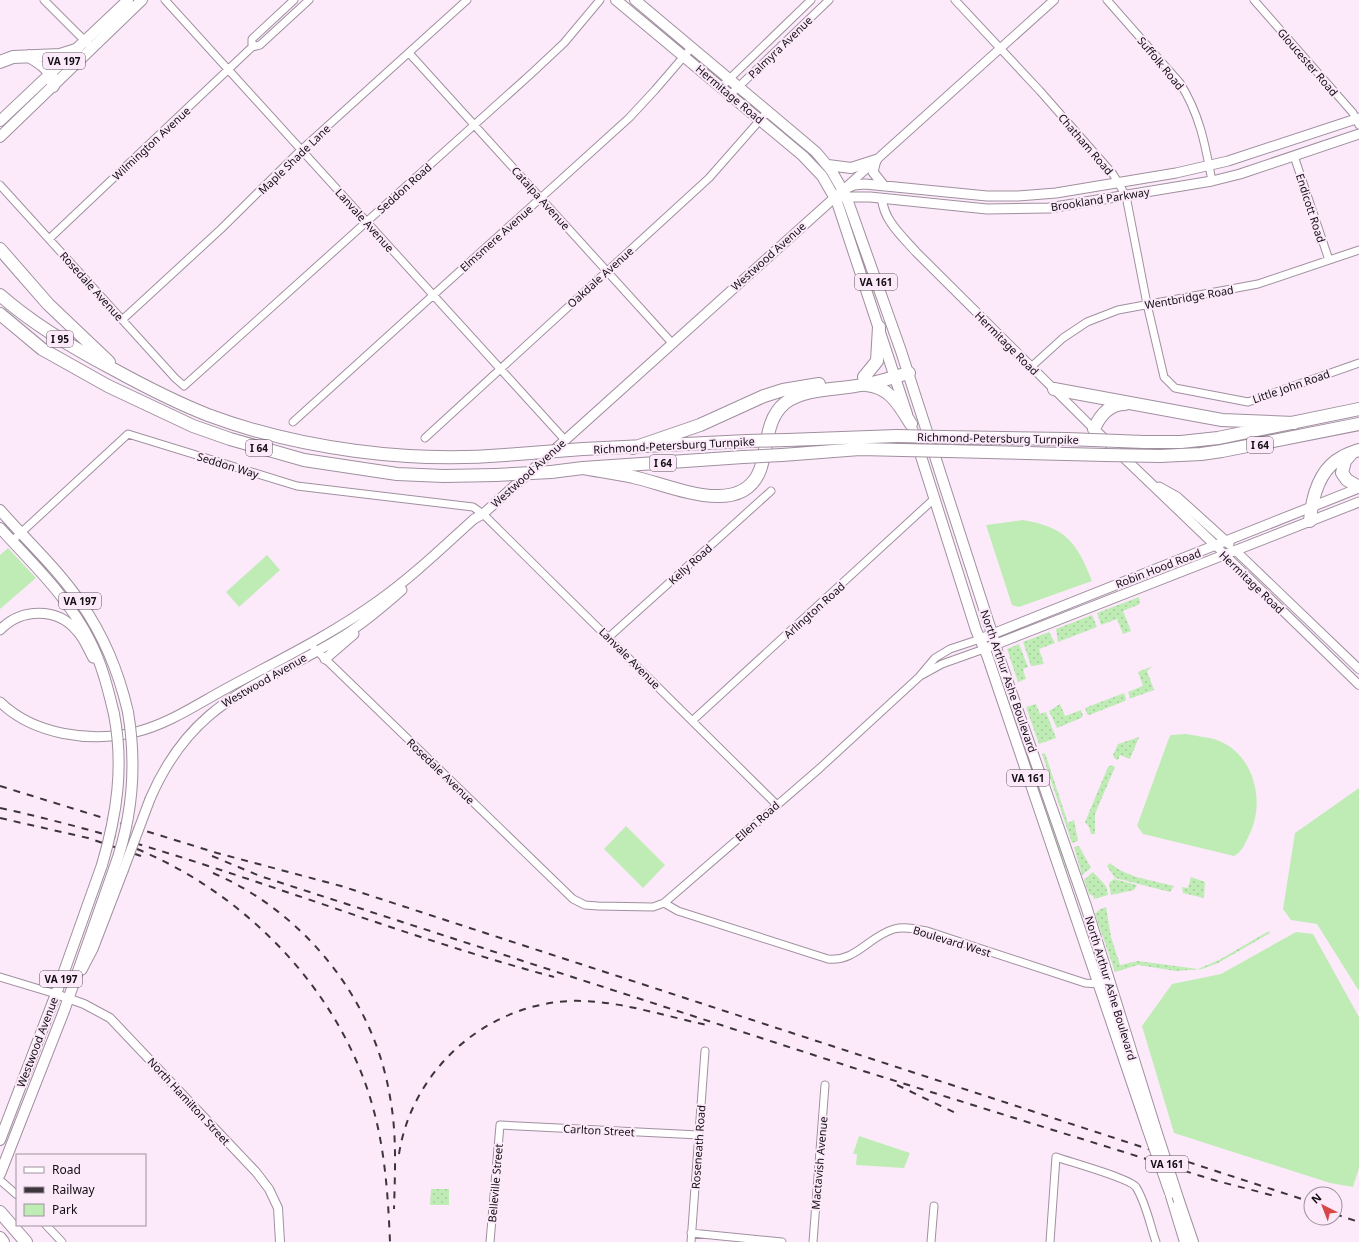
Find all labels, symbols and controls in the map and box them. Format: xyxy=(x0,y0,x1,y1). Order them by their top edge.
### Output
street label: Palmyra Avenue xyxy=(745,13,815,81)
street label: Gloucester Road xyxy=(1274,25,1342,99)
street label: Suffolk Road xyxy=(1134,33,1188,93)
road number: VA 197 xyxy=(43,53,85,69)
street label: Hermitage Road xyxy=(693,61,767,127)
street label: Wilmington Avenue xyxy=(109,103,193,183)
street label: Chatham Road xyxy=(1055,110,1117,178)
street label: Maple Shade Lane xyxy=(255,121,333,197)
street label: Seddon Road xyxy=(374,159,434,217)
street label: Catalpa Avenue xyxy=(508,163,574,233)
street label: Endicott Road xyxy=(1293,172,1329,244)
street label: Brookland Parkway xyxy=(1050,184,1151,214)
street label: Lanvale Avenue xyxy=(332,185,398,255)
street label: Elmsmere Avenue xyxy=(456,201,536,275)
street label: Westwood Avenue xyxy=(727,218,809,294)
street label: Oakdale Avenue xyxy=(564,243,636,311)
street label: Rosedale Avenue xyxy=(57,248,127,324)
road number: VA 161 xyxy=(855,274,897,290)
street label: Wentbridge Road xyxy=(1143,282,1235,312)
street label: Hermitage Road xyxy=(972,308,1042,378)
road number: I 95 xyxy=(47,331,73,347)
street label: Little John Road xyxy=(1250,366,1332,406)
street label: Richmond-Petersburg Turnpike xyxy=(917,429,1079,447)
street label: Richmond-Petersburg Turnpike xyxy=(593,433,755,457)
street label: Westwood Avenue xyxy=(487,435,569,511)
road number: I 64 xyxy=(1247,437,1273,453)
road number: I 64 xyxy=(246,440,272,456)
street label: Seddon Way xyxy=(195,448,261,482)
road number: I 64 xyxy=(650,455,676,471)
street label: Kelly Road xyxy=(665,540,715,588)
street label: Robin Hood Road xyxy=(1113,545,1203,591)
street label: Hermitage Road xyxy=(1216,547,1288,617)
street label: Arlington Road xyxy=(780,578,848,642)
road number: VA 197 xyxy=(59,593,101,609)
street label: North Arthur Ashe Boulevard xyxy=(977,608,1041,754)
street label: Lanvale Avenue xyxy=(596,624,664,692)
street label: Westwood Avenue xyxy=(219,650,309,710)
street label: Rosedale Avenue xyxy=(404,735,478,807)
road number: VA 161 xyxy=(1007,770,1049,786)
street label: Ellen Road xyxy=(732,798,782,844)
street label: North Arthur Ashe Boulevard xyxy=(1082,914,1140,1062)
street label: Boulevard West xyxy=(911,922,993,960)
road number: VA 197 xyxy=(40,971,82,987)
street label: Westwood Avenue xyxy=(13,995,61,1089)
street label: North Hamilton Street xyxy=(144,1054,234,1148)
street label: Roseneath Road xyxy=(688,1104,708,1190)
street label: Mactavish Avenue xyxy=(807,1116,831,1210)
street label: Carlton Street xyxy=(563,1121,635,1139)
street label: Belleville Street xyxy=(484,1143,506,1223)
legend xyxy=(16,1154,146,1226)
road number: VA 161 xyxy=(1146,1156,1188,1172)
text: Road xyxy=(52,1161,81,1178)
text: Railway xyxy=(52,1181,96,1198)
north arrow xyxy=(1303,1186,1343,1226)
text: N xyxy=(1308,1190,1324,1207)
text: Park xyxy=(52,1201,78,1218)

